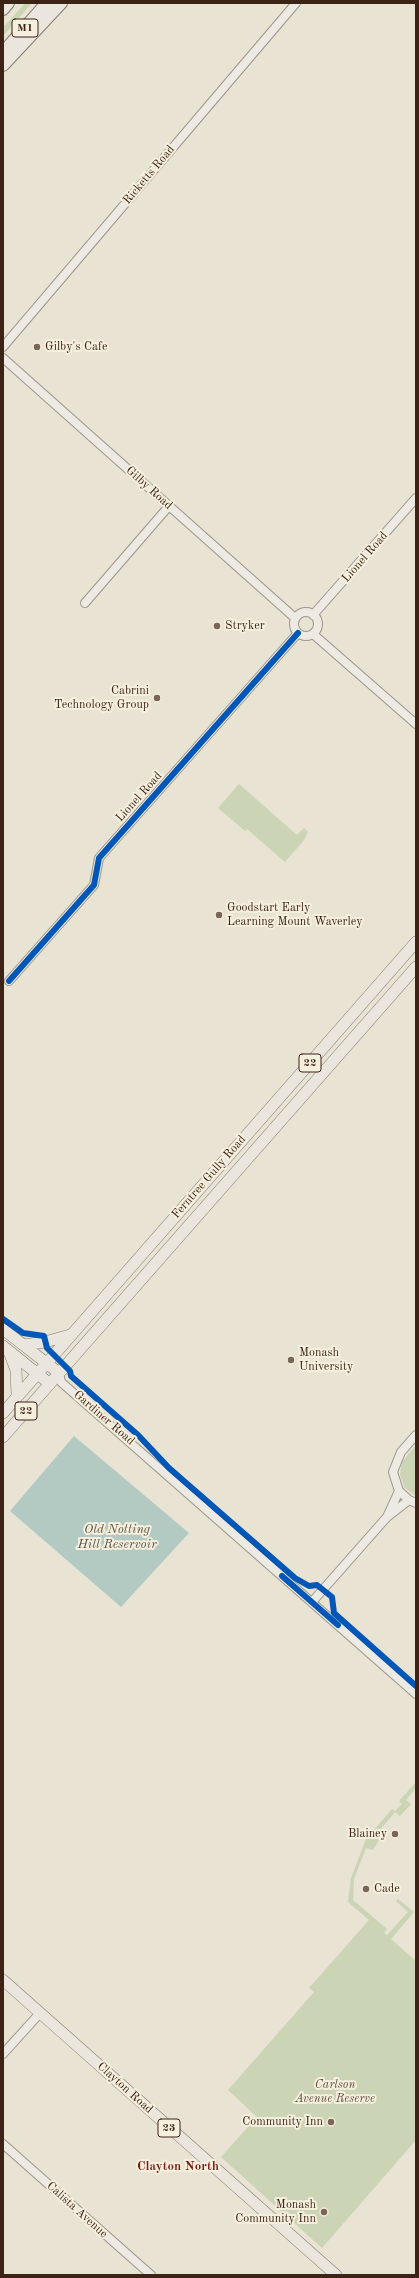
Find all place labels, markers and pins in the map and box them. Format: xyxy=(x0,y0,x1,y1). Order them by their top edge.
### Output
place label: Gilby's Cafe xyxy=(45,340,108,354)
marker: Gilby's Cafe xyxy=(32,342,42,352)
place label: Stryker xyxy=(225,619,265,633)
marker: Stryker xyxy=(212,621,222,631)
place label: Cabrini Technology Group xyxy=(54,684,149,712)
marker: Cabrini Technology Group xyxy=(152,693,162,703)
place label: Goodstart Early Learning Mount Waverley xyxy=(227,901,363,929)
marker: Goodstart Early Learning Mount Waverley xyxy=(214,910,224,920)
place label: Monash University xyxy=(299,1346,353,1374)
marker: Monash University xyxy=(286,1355,296,1365)
place label: Blainey xyxy=(348,1827,387,1841)
marker: Blainey xyxy=(390,1829,400,1839)
place label: Cade xyxy=(374,1882,400,1896)
marker: Cade xyxy=(361,1884,371,1894)
place label: Community Inn xyxy=(242,2115,323,2129)
marker: Community Inn xyxy=(326,2117,336,2127)
place label: Monash Community Inn xyxy=(235,2198,316,2226)
marker: Monash Community Inn xyxy=(319,2207,329,2217)

